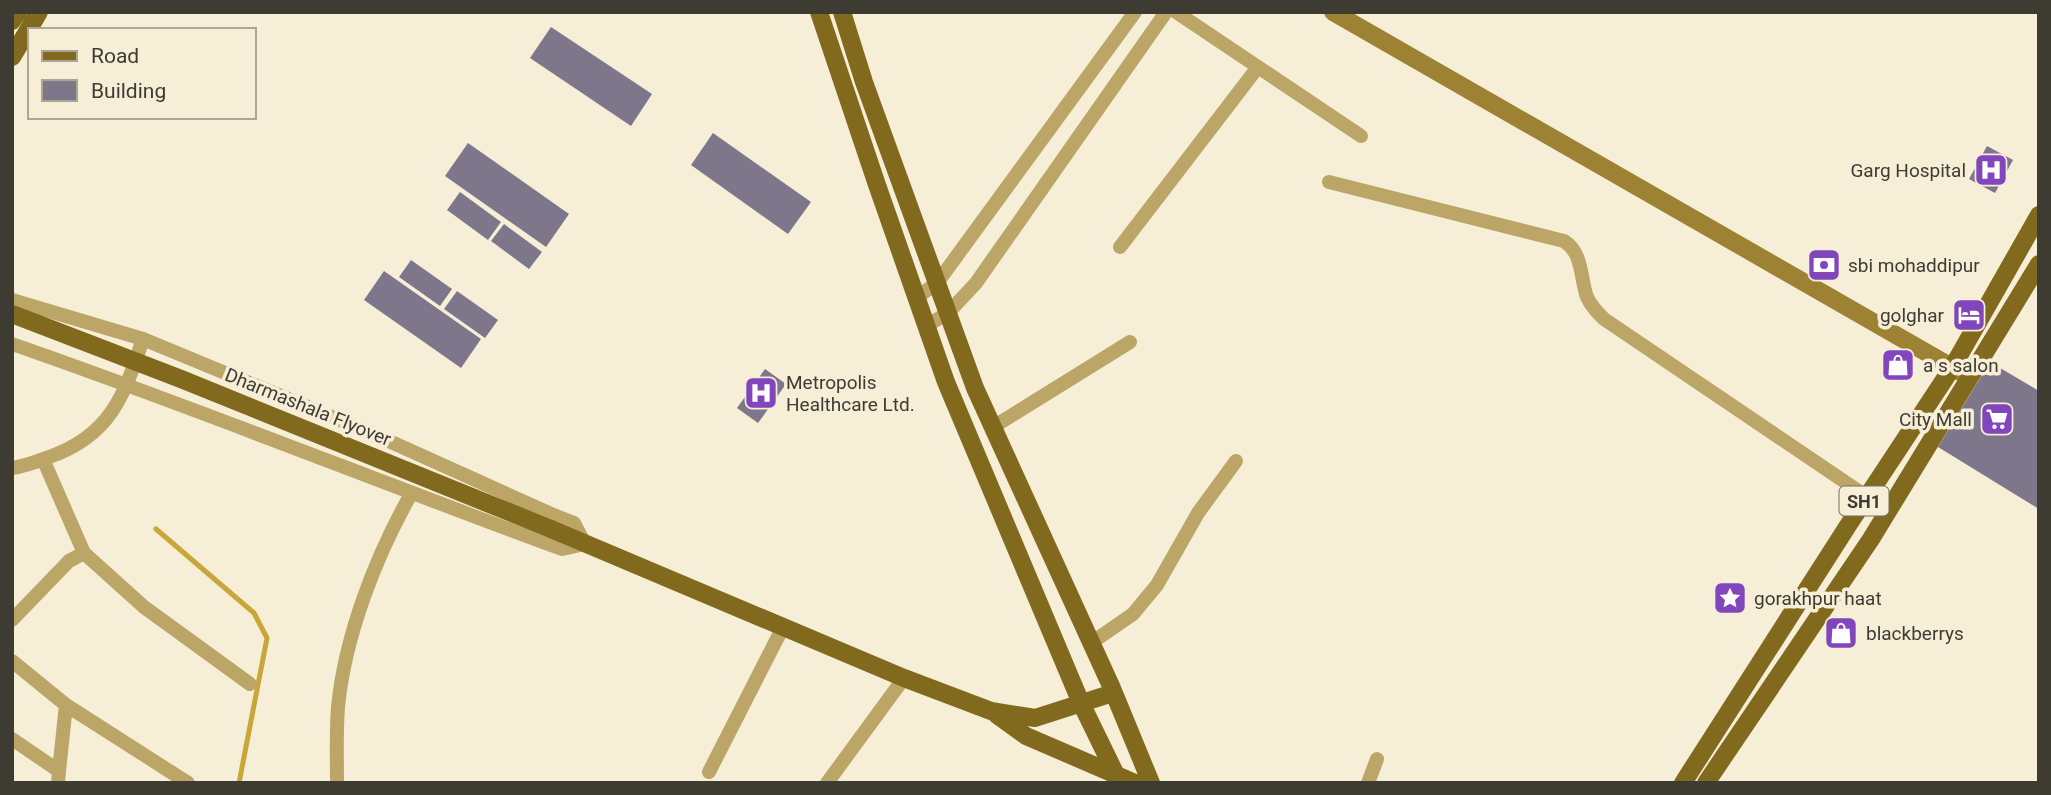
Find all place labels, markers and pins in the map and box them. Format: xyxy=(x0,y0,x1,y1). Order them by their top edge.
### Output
hospital icon: Garg Hospital xyxy=(1972,151,2010,189)
place label: Garg Hospital xyxy=(1850,159,1966,182)
bank icon: sbi mohaddipur xyxy=(1805,246,1843,284)
place label: sbi mohaddipur xyxy=(1848,254,1980,277)
hotel icon: golghar xyxy=(1950,296,1988,334)
place label: golghar xyxy=(1880,304,1945,327)
shop icon: a s salon xyxy=(1879,346,1917,384)
place label: a s salon xyxy=(1923,354,1999,377)
place label: Metropolis Healthcare Ltd. xyxy=(786,371,915,416)
hospital icon: Metropolis Healthcare Ltd. xyxy=(742,374,780,412)
supermarket icon: City Mall xyxy=(1978,400,2016,438)
place label: City Mall xyxy=(1899,408,1972,431)
place icon: gorakhpur haat xyxy=(1711,579,1749,617)
place label: gorakhpur haat xyxy=(1754,587,1882,610)
shop icon: blackberrys xyxy=(1822,614,1860,652)
place label: blackberrys xyxy=(1866,622,1964,645)

